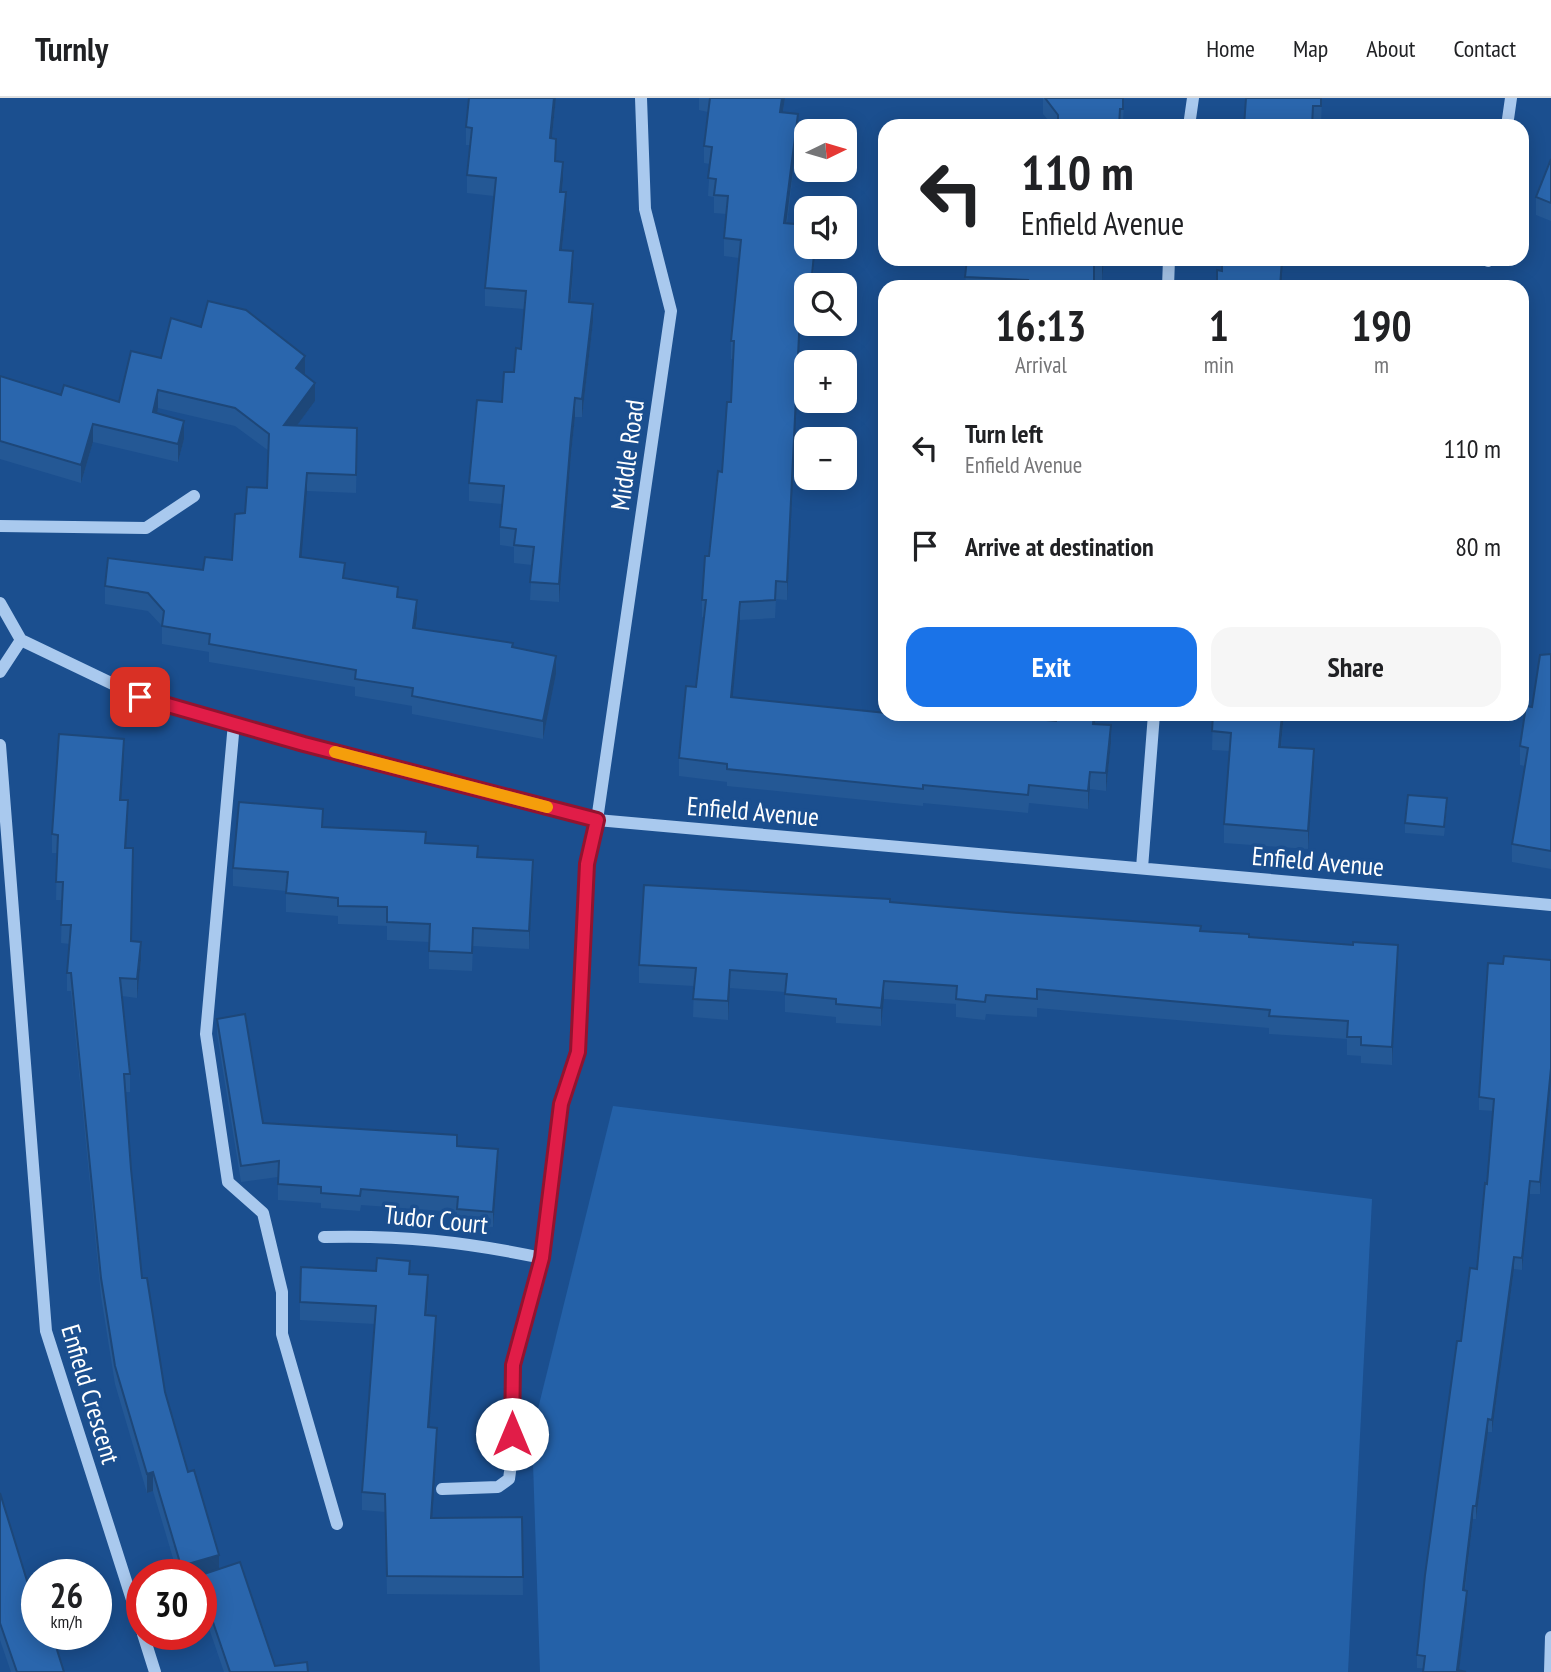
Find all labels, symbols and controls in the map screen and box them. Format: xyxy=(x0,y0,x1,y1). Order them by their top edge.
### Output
text: Turnly xyxy=(35,27,108,70)
text: Home xyxy=(1206,33,1255,64)
text: Map xyxy=(1293,33,1328,64)
text: About xyxy=(1366,33,1415,64)
text: Contact xyxy=(1453,33,1516,64)
north arrow xyxy=(794,119,858,182)
map controls xyxy=(794,119,857,490)
text: 110 m xyxy=(1021,140,1134,204)
icon: left xyxy=(906,147,997,238)
button: sound xyxy=(794,196,857,259)
text: Enfield Avenue xyxy=(1021,202,1184,244)
button: search xyxy=(794,273,857,336)
text: 16:13 xyxy=(995,298,1086,353)
text: 1 xyxy=(1209,298,1229,353)
text: 190 xyxy=(1351,298,1412,353)
button: + xyxy=(794,350,857,413)
text: Arrival xyxy=(1015,350,1067,379)
text: min xyxy=(1204,350,1234,379)
text: m xyxy=(1374,350,1389,379)
street label: Middle Road xyxy=(603,398,651,512)
text: Turn left xyxy=(965,417,1043,450)
button: − xyxy=(794,427,857,490)
icon: left xyxy=(906,429,944,467)
text: 110 m xyxy=(1443,432,1501,465)
text: Enfield Avenue xyxy=(965,450,1082,479)
icon: arrive xyxy=(906,527,944,565)
text: Arrive at destination xyxy=(965,530,1154,563)
text: 80 m xyxy=(1455,530,1501,563)
button: Exit xyxy=(906,627,1197,707)
button: Share xyxy=(1211,627,1501,707)
pin xyxy=(110,667,170,727)
icon: arrive xyxy=(121,678,159,716)
street label: Enfield Avenue xyxy=(686,789,820,833)
street label: Enfield Avenue xyxy=(1251,839,1385,883)
street label: Tudor Court xyxy=(382,1197,490,1241)
street label: Enfield Crescent xyxy=(54,1320,128,1468)
position arrow xyxy=(475,1397,549,1471)
speed limit sign: 30 xyxy=(126,1559,217,1650)
text: 26 xyxy=(50,1572,83,1618)
text: km/h xyxy=(51,1610,82,1633)

